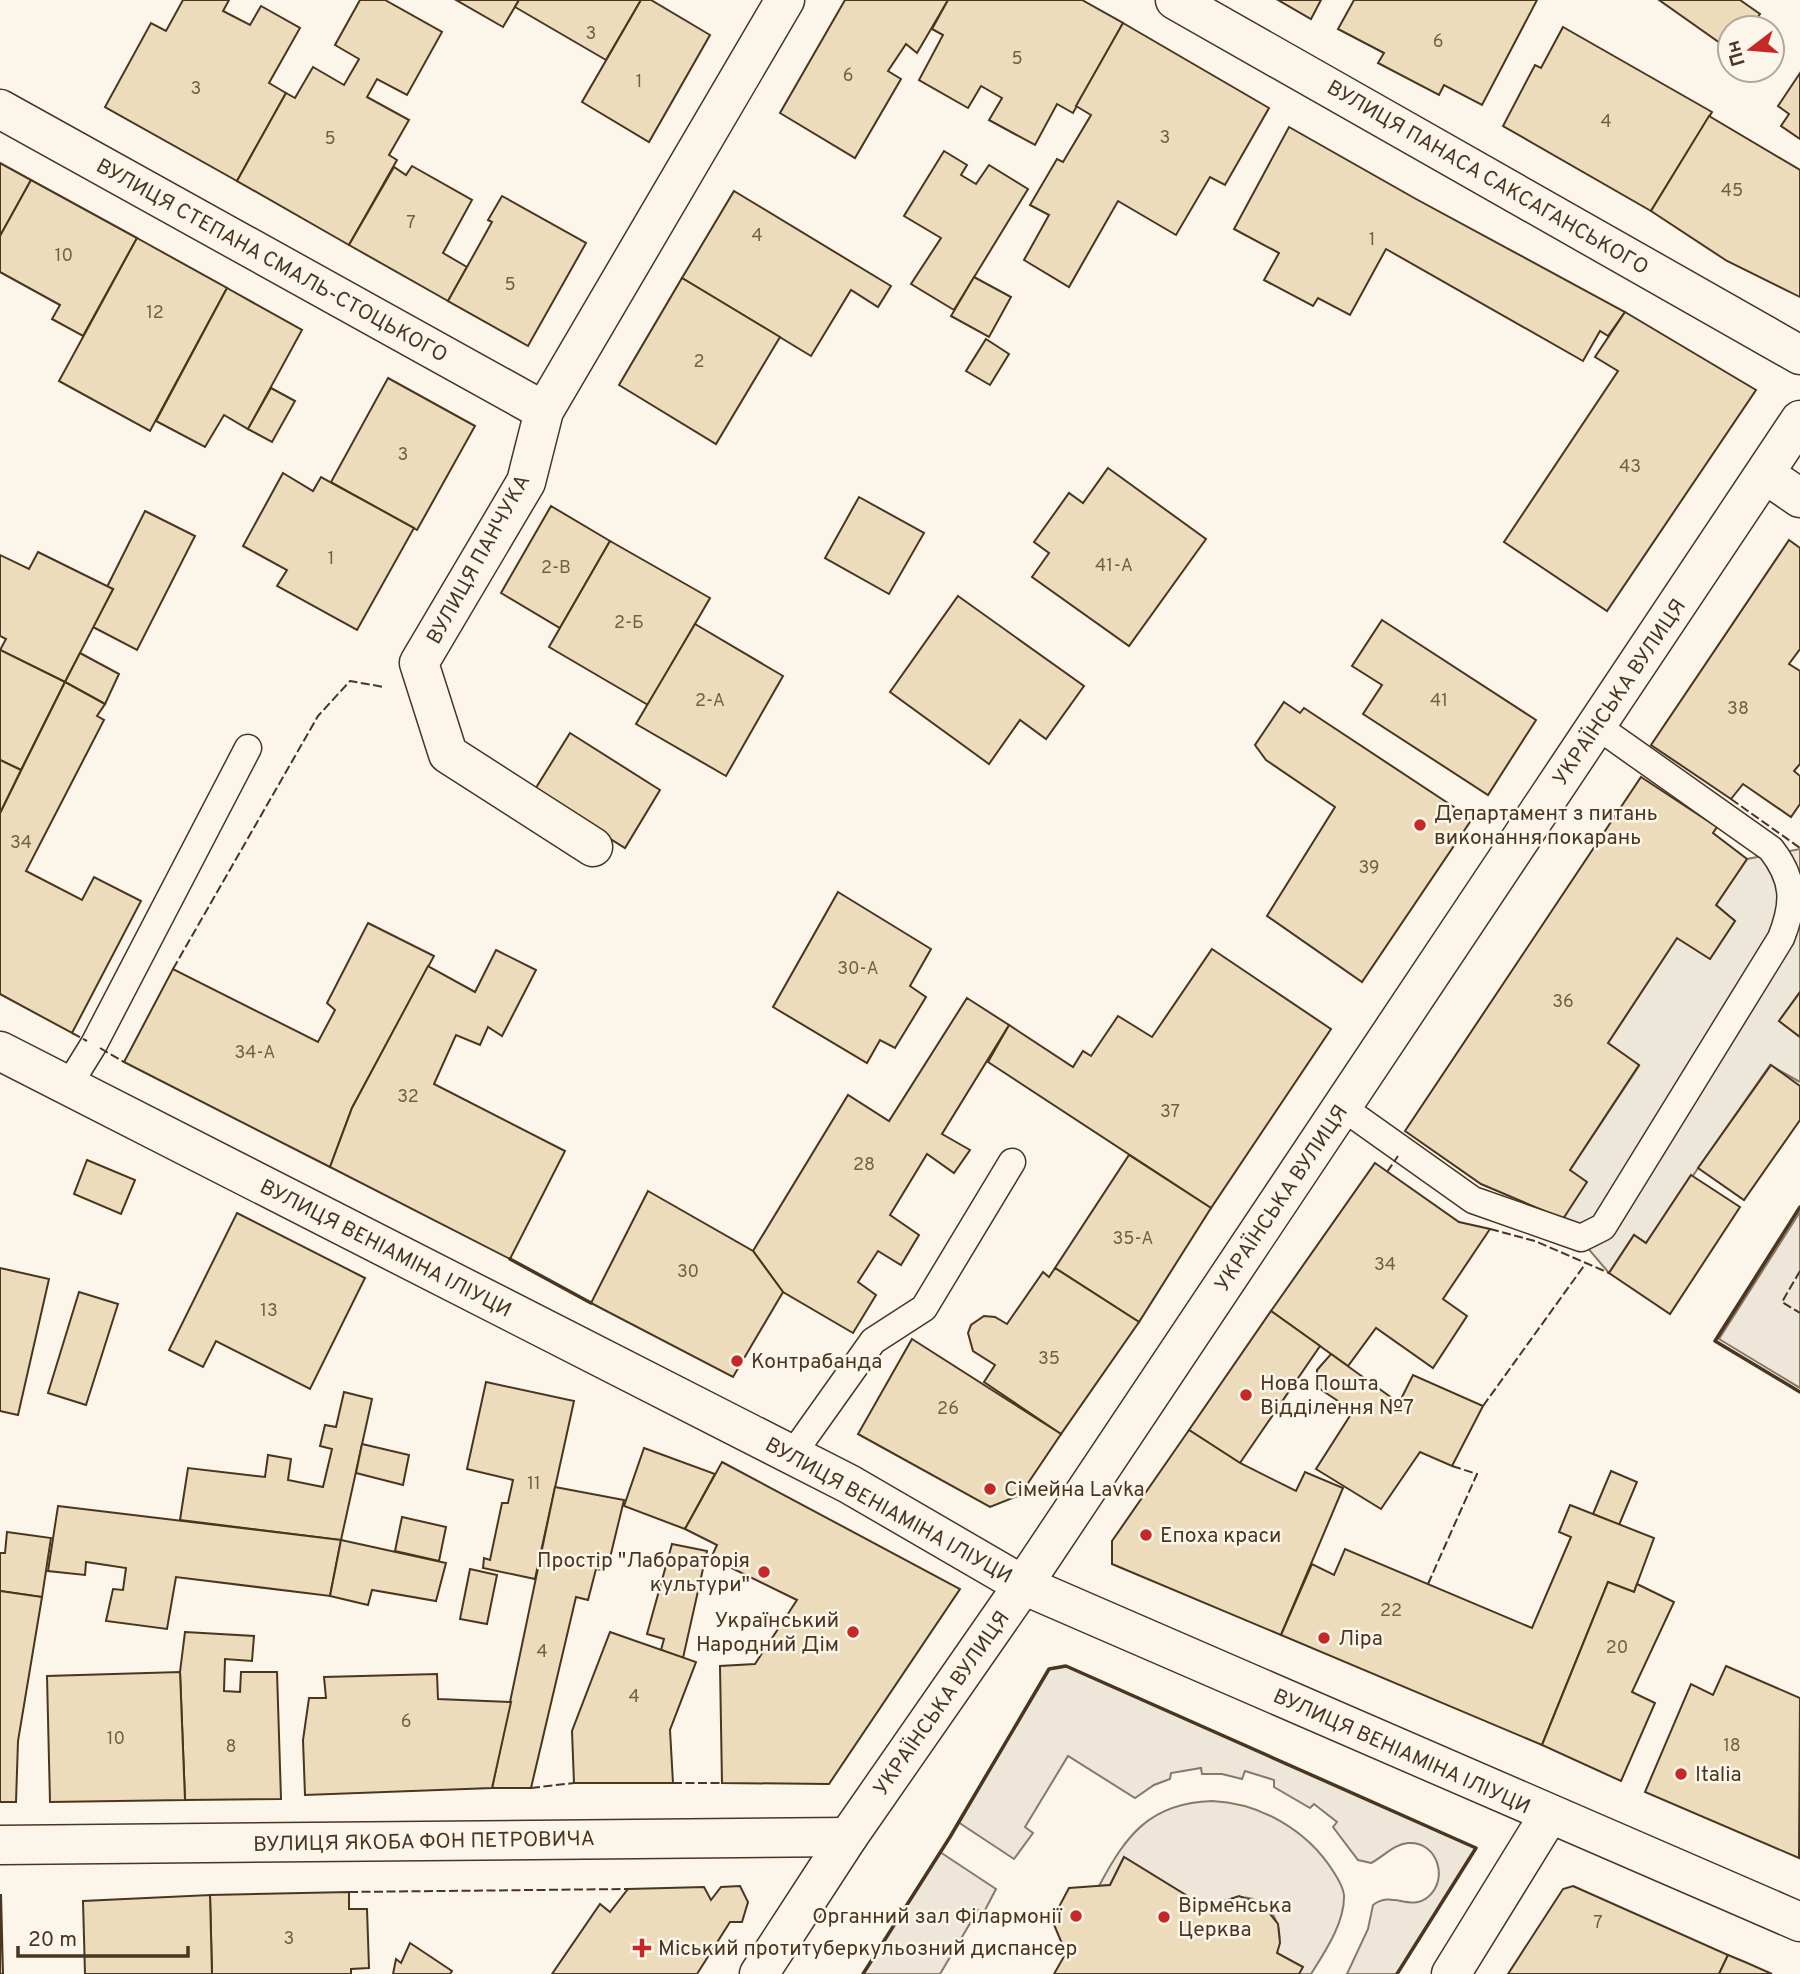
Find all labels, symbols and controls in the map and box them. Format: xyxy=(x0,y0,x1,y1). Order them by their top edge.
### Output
north arrow xyxy=(1716,14,1786,84)
house number: 3 xyxy=(586,23,596,46)
house number: 6 xyxy=(1433,31,1443,54)
text: Пн xyxy=(1722,38,1752,69)
house number: 5 xyxy=(1011,48,1023,71)
house number: 6 xyxy=(843,65,853,88)
house number: 1 xyxy=(636,71,642,94)
street label: ВУЛИЦЯ ПАНАСА САКСАГАНСЬКОГО xyxy=(1322,75,1653,282)
house number: 3 xyxy=(191,78,201,101)
house number: 4 xyxy=(1600,111,1612,134)
house number: 3 xyxy=(1160,127,1170,150)
house number: 5 xyxy=(324,128,336,151)
street label: ВУЛИЦЯ СТЕПАНА СМАЛЬ-СТОЦЬКОГО xyxy=(91,153,452,370)
house number: 45 xyxy=(1721,180,1743,203)
house number: 7 xyxy=(406,212,416,235)
house number: 4 xyxy=(751,225,763,248)
house number: 1 xyxy=(1369,229,1375,252)
house number: 10 xyxy=(55,245,73,268)
house number: 5 xyxy=(504,274,516,297)
house number: 12 xyxy=(146,302,164,325)
house number: 2 xyxy=(693,351,705,374)
house number: 3 xyxy=(398,444,408,467)
house number: 43 xyxy=(1619,456,1641,479)
street label: ВУЛИЦЯ ПАНЧУКА xyxy=(421,470,537,649)
house number: 1 xyxy=(328,548,334,571)
house number: 41-А xyxy=(1095,555,1133,578)
house number: 2-В xyxy=(541,557,571,580)
street label: УКРАЇНСЬКА ВУЛИЦЯ xyxy=(1548,594,1693,792)
house number: 2-Б xyxy=(614,612,644,635)
house number: 2-А xyxy=(695,690,725,713)
house number: 41 xyxy=(1430,690,1448,713)
house number: 38 xyxy=(1727,698,1749,721)
place label: Департамент з питань виконання покарань xyxy=(1434,801,1658,852)
marker: Департамент з питань виконання покарань xyxy=(1412,817,1428,833)
house number: 34 xyxy=(10,832,32,855)
house number: 39 xyxy=(1358,857,1380,880)
house number: 30-А xyxy=(837,958,879,981)
house number: 36 xyxy=(1552,991,1574,1014)
house number: 34-А xyxy=(234,1042,276,1065)
house number: 32 xyxy=(397,1086,419,1109)
street label: УКРАЇНСЬКА ВУЛИЦЯ xyxy=(1210,1100,1355,1298)
house number: 37 xyxy=(1160,1101,1180,1124)
house number: 28 xyxy=(853,1154,875,1177)
street label: ВУЛИЦЯ ВЕНІАМІНА ІЛІУЦИ xyxy=(255,1174,516,1325)
house number: 35-А xyxy=(1112,1228,1154,1251)
house number: 34 xyxy=(1374,1254,1396,1277)
house number: 30 xyxy=(677,1261,699,1284)
house number: 13 xyxy=(260,1300,278,1323)
house number: 35 xyxy=(1038,1348,1060,1371)
place label: Контрабанда xyxy=(751,1349,882,1376)
marker: Контрабанда xyxy=(729,1353,745,1369)
place label: Нова Пошта Відділення №7 xyxy=(1260,1371,1414,1422)
marker: Нова Пошта Відділення №7 xyxy=(1238,1387,1254,1403)
house number: 26 xyxy=(937,1398,959,1421)
street label: ВУЛИЦЯ ВЕНІАМІНА ІЛІУЦИ xyxy=(760,1432,1017,1591)
house number: 11 xyxy=(527,1473,541,1496)
place label: Сімейна Lavka xyxy=(1004,1477,1145,1504)
marker: Сімейна Lavka xyxy=(982,1481,998,1497)
place label: Епоха краси xyxy=(1160,1523,1281,1550)
marker: Епоха краси xyxy=(1138,1527,1154,1543)
place label: Простір "Лабораторія культури" xyxy=(537,1548,750,1599)
marker: Простір "Лабораторія культури" xyxy=(756,1564,772,1580)
house number: 22 xyxy=(1380,1600,1402,1623)
street label: УКРАЇНСЬКА ВУЛИЦЯ xyxy=(868,1606,1016,1802)
place label: Український Народний Дім xyxy=(696,1608,839,1659)
marker: Український Народний Дім xyxy=(845,1624,861,1640)
place label: Ліра xyxy=(1338,1626,1383,1653)
marker: Ліра xyxy=(1316,1630,1332,1646)
house number: 20 xyxy=(1606,1637,1628,1660)
house number: 4 xyxy=(536,1641,548,1664)
street label: ВУЛИЦЯ ВЕНІАМІНА ІЛІУЦИ xyxy=(1269,1683,1534,1821)
house number: 4 xyxy=(628,1686,640,1709)
house number: 6 xyxy=(401,1711,411,1734)
house number: 10 xyxy=(107,1728,125,1751)
house number: 18 xyxy=(1723,1735,1741,1758)
house number: 8 xyxy=(226,1736,237,1759)
place label: Italia xyxy=(1695,1762,1742,1789)
marker: Italia xyxy=(1673,1766,1689,1782)
street label: ВУЛИЦЯ ЯКОБА ФОН ПЕТРОВИЧА xyxy=(253,1826,595,1859)
place label: Вірменська Церква xyxy=(1178,1893,1292,1944)
place label: Органний зал Філармонії xyxy=(812,1904,1063,1931)
marker: Органний зал Філармонії xyxy=(1068,1908,1084,1924)
marker: Вірменська Церква xyxy=(1156,1909,1172,1925)
house number: 7 xyxy=(1593,1912,1603,1935)
scale bar xyxy=(18,1914,187,1958)
text: 20 m xyxy=(28,1927,77,1954)
house number: 3 xyxy=(284,1928,294,1951)
place label: Міський протитуберкульозний диспансер xyxy=(658,1936,1077,1963)
marker: Міський протитуберкульозний диспансер xyxy=(632,1938,652,1958)

